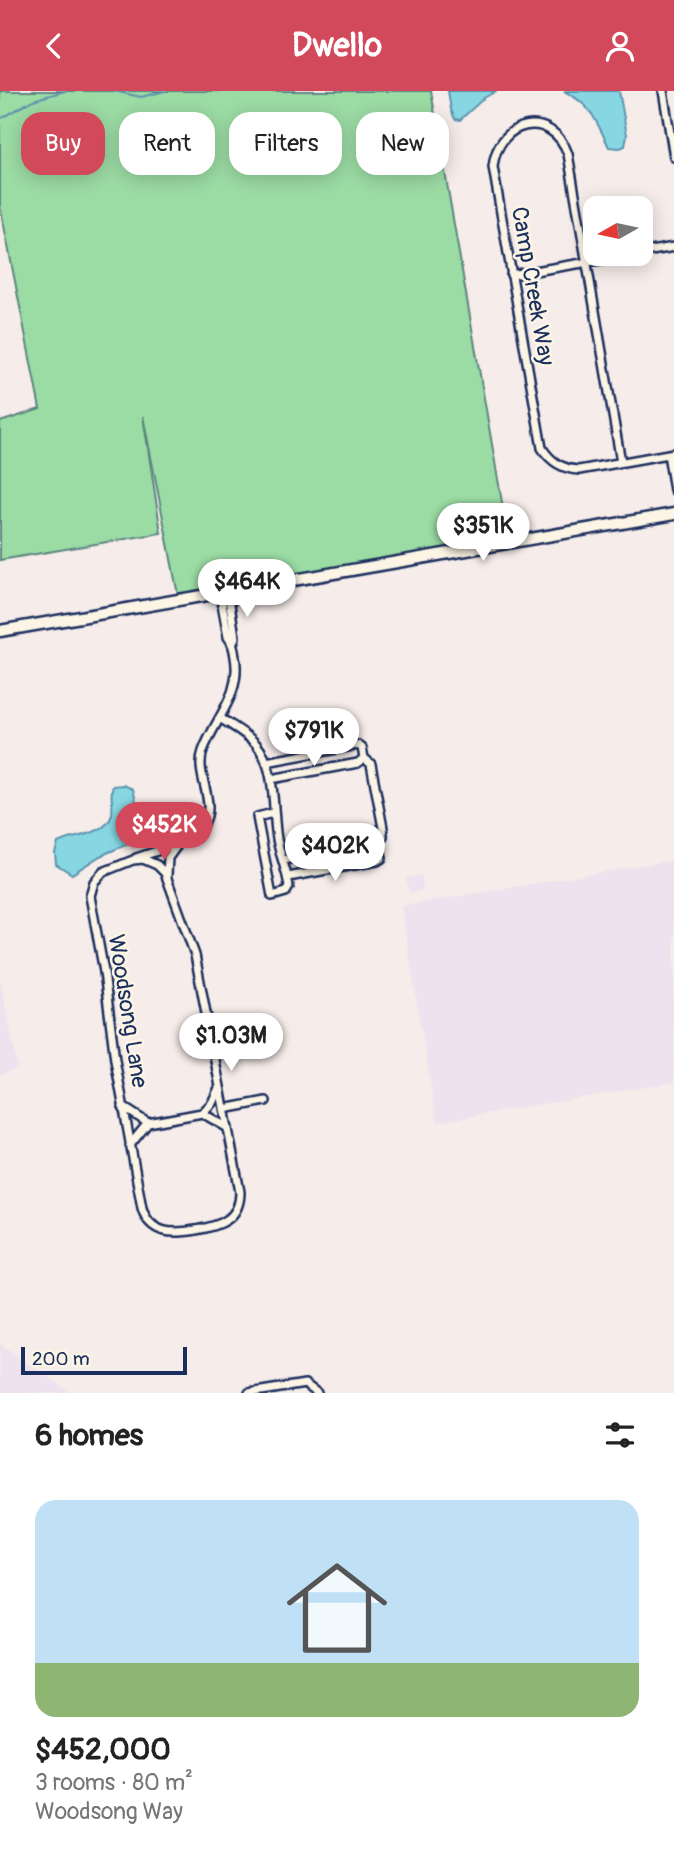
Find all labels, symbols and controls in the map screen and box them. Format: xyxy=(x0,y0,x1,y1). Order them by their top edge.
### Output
text: Dwello xyxy=(292,26,382,66)
icon: back xyxy=(35,27,73,65)
icon: person xyxy=(601,27,639,65)
chip: Buy xyxy=(21,112,105,175)
chip: Rent xyxy=(119,112,215,175)
chip: Filters xyxy=(229,112,342,175)
chip: New xyxy=(356,112,449,175)
north arrow xyxy=(583,196,653,266)
map controls xyxy=(583,196,653,266)
street label: Camp Creek Way xyxy=(505,204,561,368)
pin: $351K xyxy=(434,503,532,563)
text: $351K xyxy=(453,511,513,540)
pin: $464K xyxy=(198,559,296,619)
text: $464K xyxy=(214,567,280,596)
pin: $791K xyxy=(265,709,363,768)
text: $791K xyxy=(284,716,344,745)
pin: $452K xyxy=(115,803,213,862)
text: $452K xyxy=(132,810,197,839)
pin: $402K xyxy=(286,823,384,883)
text: $402K xyxy=(301,831,369,860)
street label: Woodsong Lane xyxy=(102,932,155,1090)
pin: $1.03M xyxy=(174,1013,288,1073)
text: $1.03M xyxy=(195,1021,267,1050)
scale bar xyxy=(21,1344,187,1376)
text: 200 m xyxy=(32,1347,90,1371)
icon: filters xyxy=(601,1416,639,1454)
text: 6 homes xyxy=(35,1417,143,1454)
icon: home xyxy=(274,1545,400,1671)
text: $452,000 xyxy=(35,1731,171,1768)
text: 3 rooms · 80 m² xyxy=(35,1768,193,1797)
text: Woodsong Way xyxy=(35,1797,183,1826)

